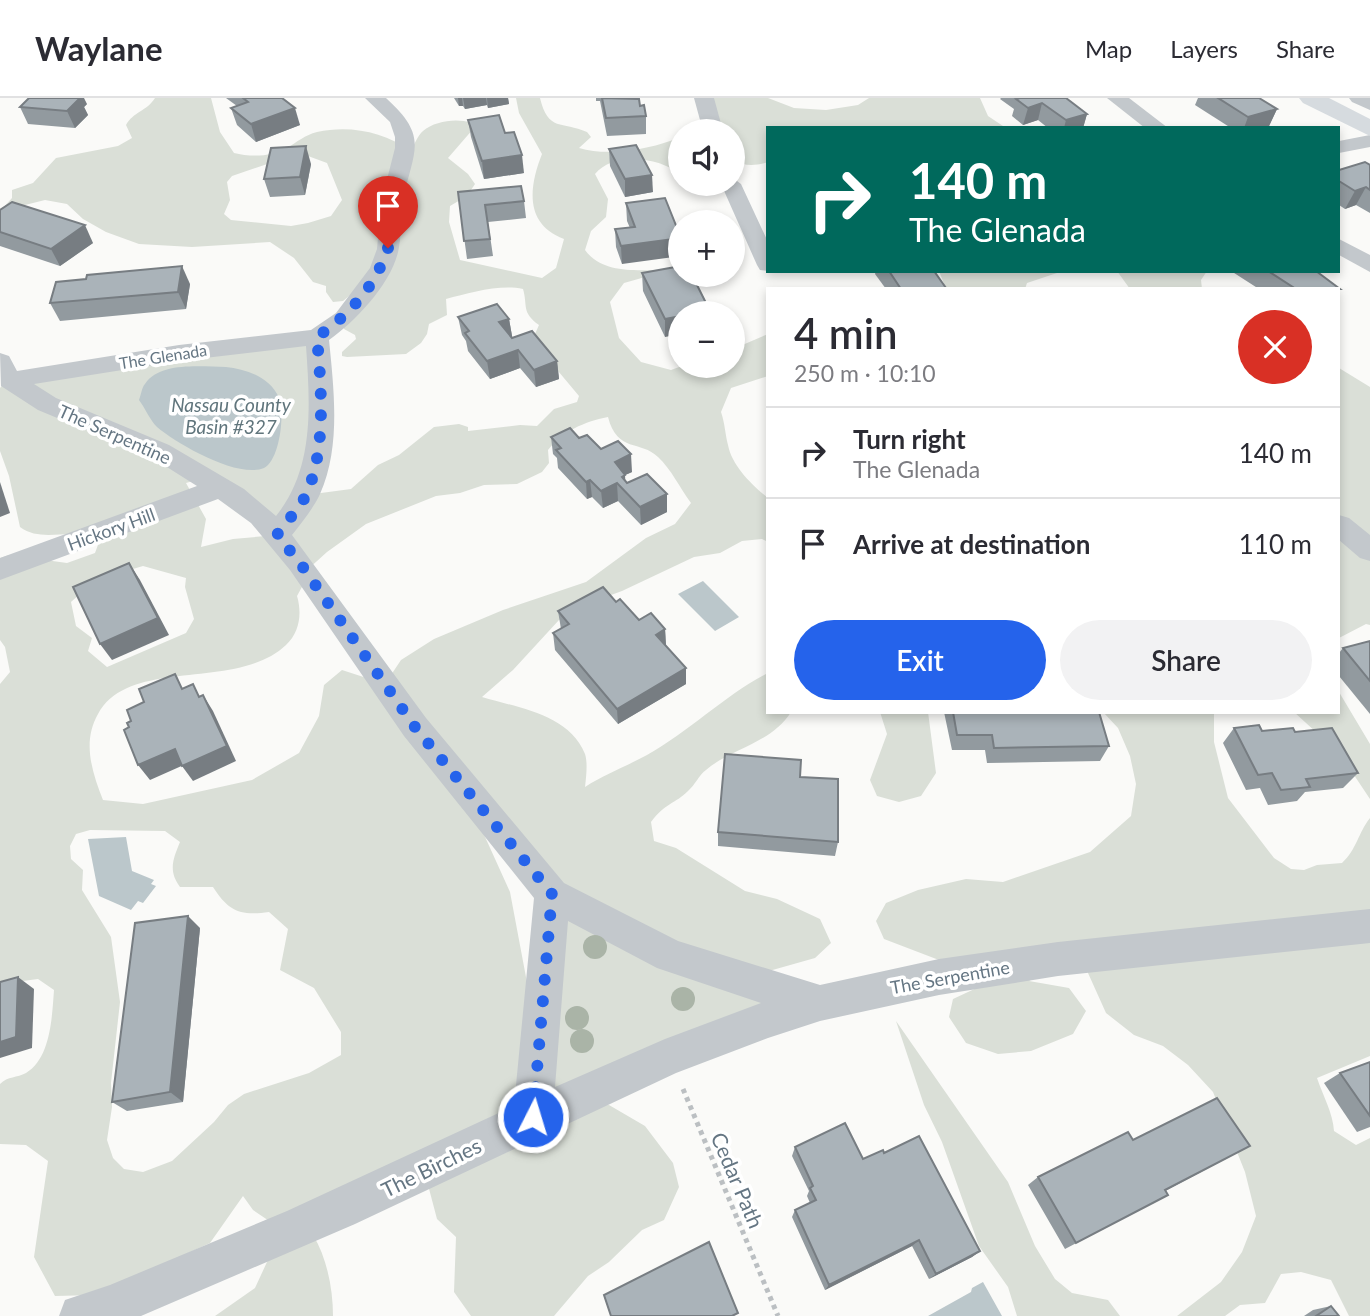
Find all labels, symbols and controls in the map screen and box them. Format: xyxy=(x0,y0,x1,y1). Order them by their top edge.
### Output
text: Waylane xyxy=(35,28,163,68)
text: Map xyxy=(1085,34,1132,63)
text: Layers xyxy=(1170,34,1238,63)
text: Share xyxy=(1276,34,1335,63)
map controls xyxy=(668,119,745,378)
button: sound xyxy=(668,119,745,196)
text: 140 m xyxy=(909,151,1047,209)
icon: right xyxy=(794,154,885,245)
pin xyxy=(358,176,418,248)
icon: arrive xyxy=(369,187,407,225)
button: + xyxy=(668,210,745,287)
text: The Glenada xyxy=(909,210,1086,249)
button: − xyxy=(668,301,745,378)
text: 4 min xyxy=(794,308,898,358)
button: close xyxy=(1238,310,1312,384)
street label: The Glenada xyxy=(118,340,208,372)
text: 250 m · 10:10 xyxy=(794,359,936,387)
water label: Nassau County Basin #327 xyxy=(171,393,292,438)
street label: The Serpentine xyxy=(55,399,175,469)
text: Turn right xyxy=(853,423,966,455)
icon: right xyxy=(794,434,832,472)
text: 140 m xyxy=(1239,437,1312,469)
text: The Glenada xyxy=(853,455,980,483)
street label: Hickory Hill xyxy=(64,503,158,555)
icon: arrive xyxy=(794,525,832,563)
text: Arrive at destination xyxy=(853,528,1090,560)
text: 110 m xyxy=(1239,528,1312,560)
button: Exit xyxy=(794,620,1046,700)
button: Share xyxy=(1060,620,1312,700)
street label: The Serpentine xyxy=(889,956,1011,998)
position arrow xyxy=(496,1080,570,1154)
street label: Cedar Path xyxy=(707,1128,769,1232)
street label: The Birches xyxy=(377,1132,485,1202)

